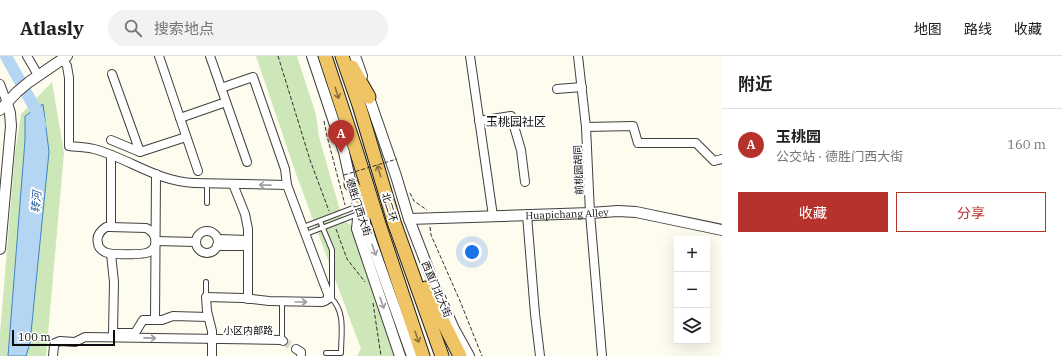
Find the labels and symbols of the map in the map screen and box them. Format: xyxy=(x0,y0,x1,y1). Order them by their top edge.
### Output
one-way arrow xyxy=(334,87,342,99)
district label: 玉桃园社区 xyxy=(486,114,546,129)
pin: A xyxy=(328,120,354,153)
street label: 前桃园胡同 xyxy=(571,145,586,195)
one-way arrow xyxy=(375,165,382,178)
street label: 德胜门西大街 xyxy=(343,177,374,238)
one-way arrow xyxy=(259,181,272,188)
water label: 转河 xyxy=(28,188,44,214)
street label: 北二环 xyxy=(379,191,400,223)
street label: Huapichang Alley xyxy=(525,206,610,222)
your location xyxy=(462,242,482,262)
one-way arrow xyxy=(371,243,378,256)
street label: 西直门北大街 xyxy=(419,259,454,319)
one-way arrow xyxy=(378,296,386,308)
one-way arrow xyxy=(294,298,307,306)
street label: 小区内部路 xyxy=(223,324,273,337)
scale bar xyxy=(12,328,115,347)
one-way arrow xyxy=(414,331,421,344)
one-way arrow xyxy=(143,334,156,342)

